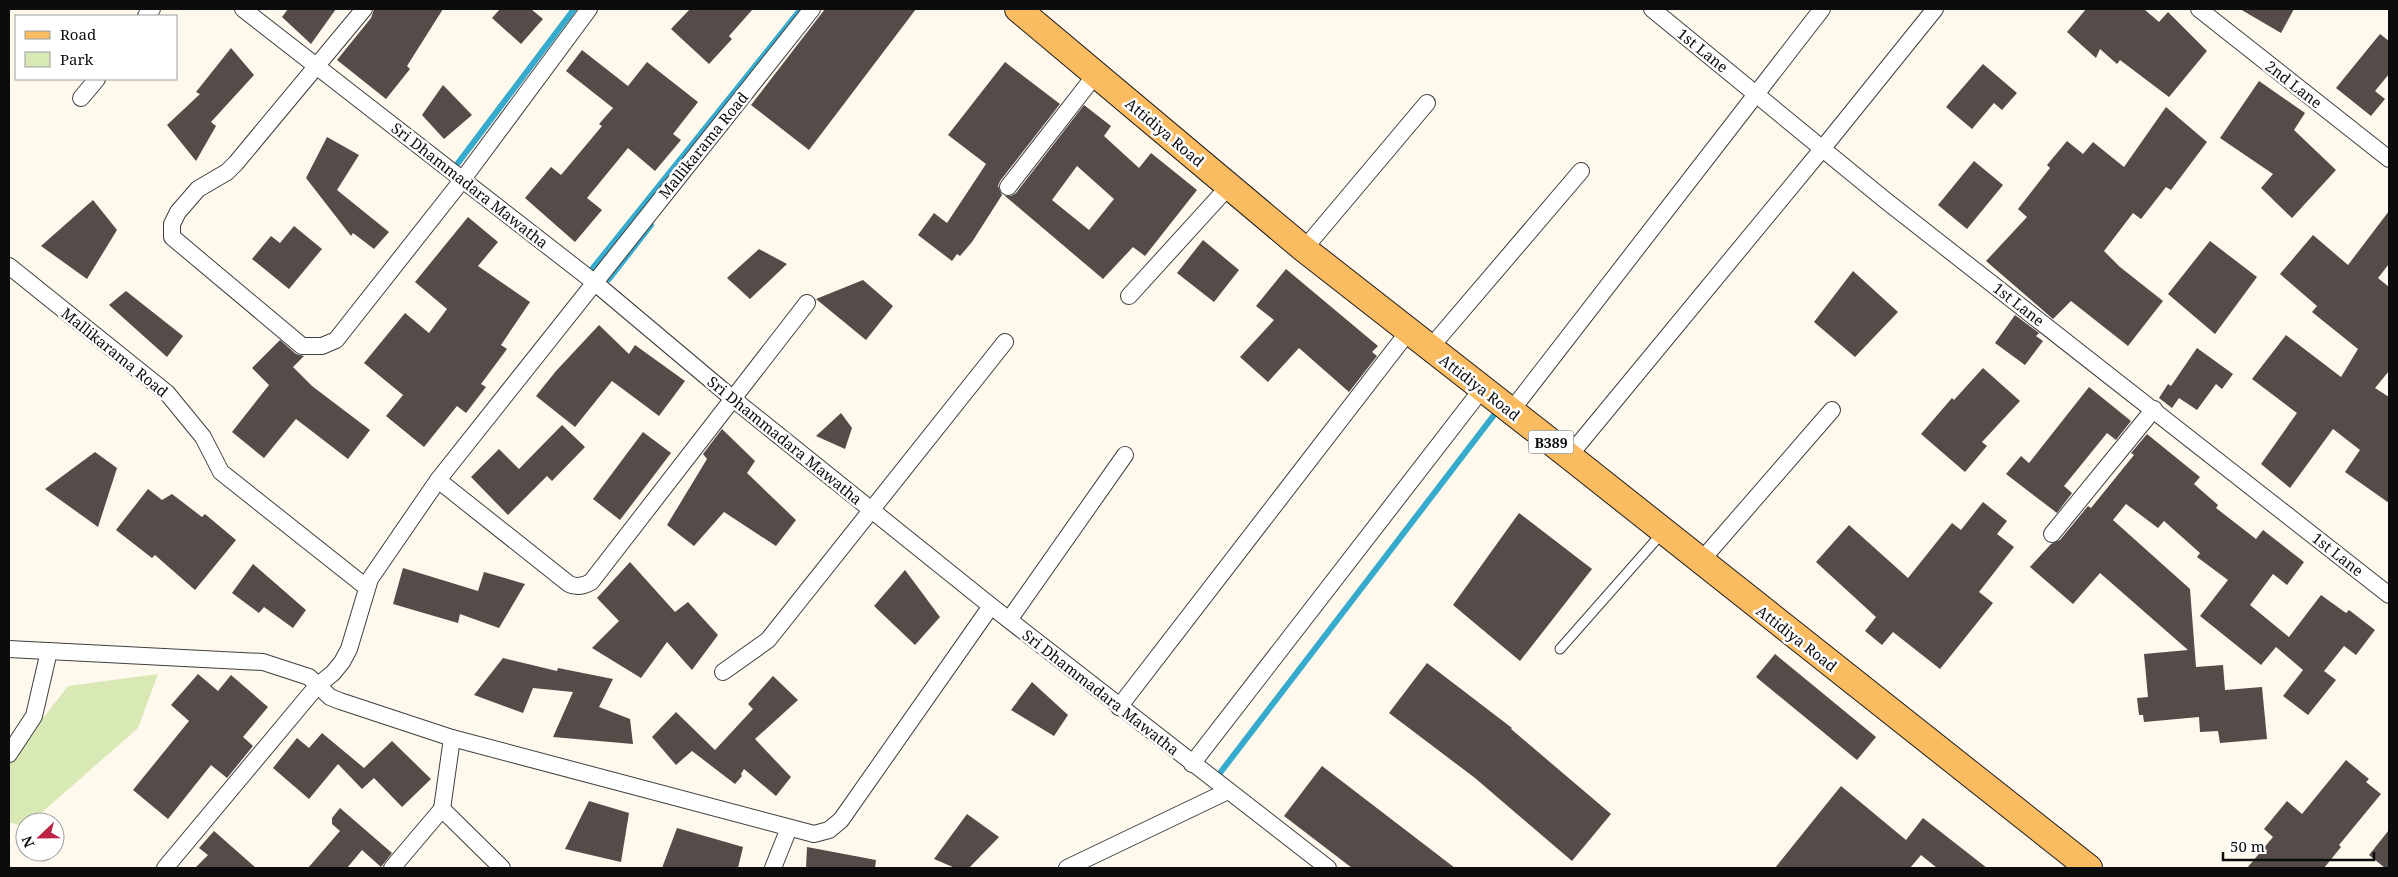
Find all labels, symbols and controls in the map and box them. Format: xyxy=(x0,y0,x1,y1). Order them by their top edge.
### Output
legend xyxy=(15,15,178,80)
street label: 1st Lane xyxy=(1673,23,1733,77)
text: Road xyxy=(60,24,96,44)
text: Park xyxy=(60,49,94,69)
street label: 2nd Lane xyxy=(2262,56,2326,112)
street label: Mallikarama Road xyxy=(654,88,752,202)
street label: Attidiya Road xyxy=(1121,93,1209,171)
street label: Sri Dhammadara Mawatha xyxy=(388,118,552,252)
street label: 1st Lane xyxy=(1989,278,2049,330)
street label: Mallikarama Road xyxy=(58,303,172,401)
street label: Attidiya Road xyxy=(1436,349,1524,425)
street label: Sri Dhammadara Mawatha xyxy=(704,371,866,509)
road number: B389 xyxy=(1528,431,1574,454)
street label: 1st Lane xyxy=(2308,528,2368,580)
street label: Attidiya Road xyxy=(1753,600,1841,676)
street label: Sri Dhammadara Mawatha xyxy=(1019,625,1183,759)
north arrow xyxy=(15,812,65,862)
scale bar xyxy=(2223,830,2374,862)
text: N xyxy=(17,833,38,851)
text: 50 m xyxy=(2230,836,2265,856)

